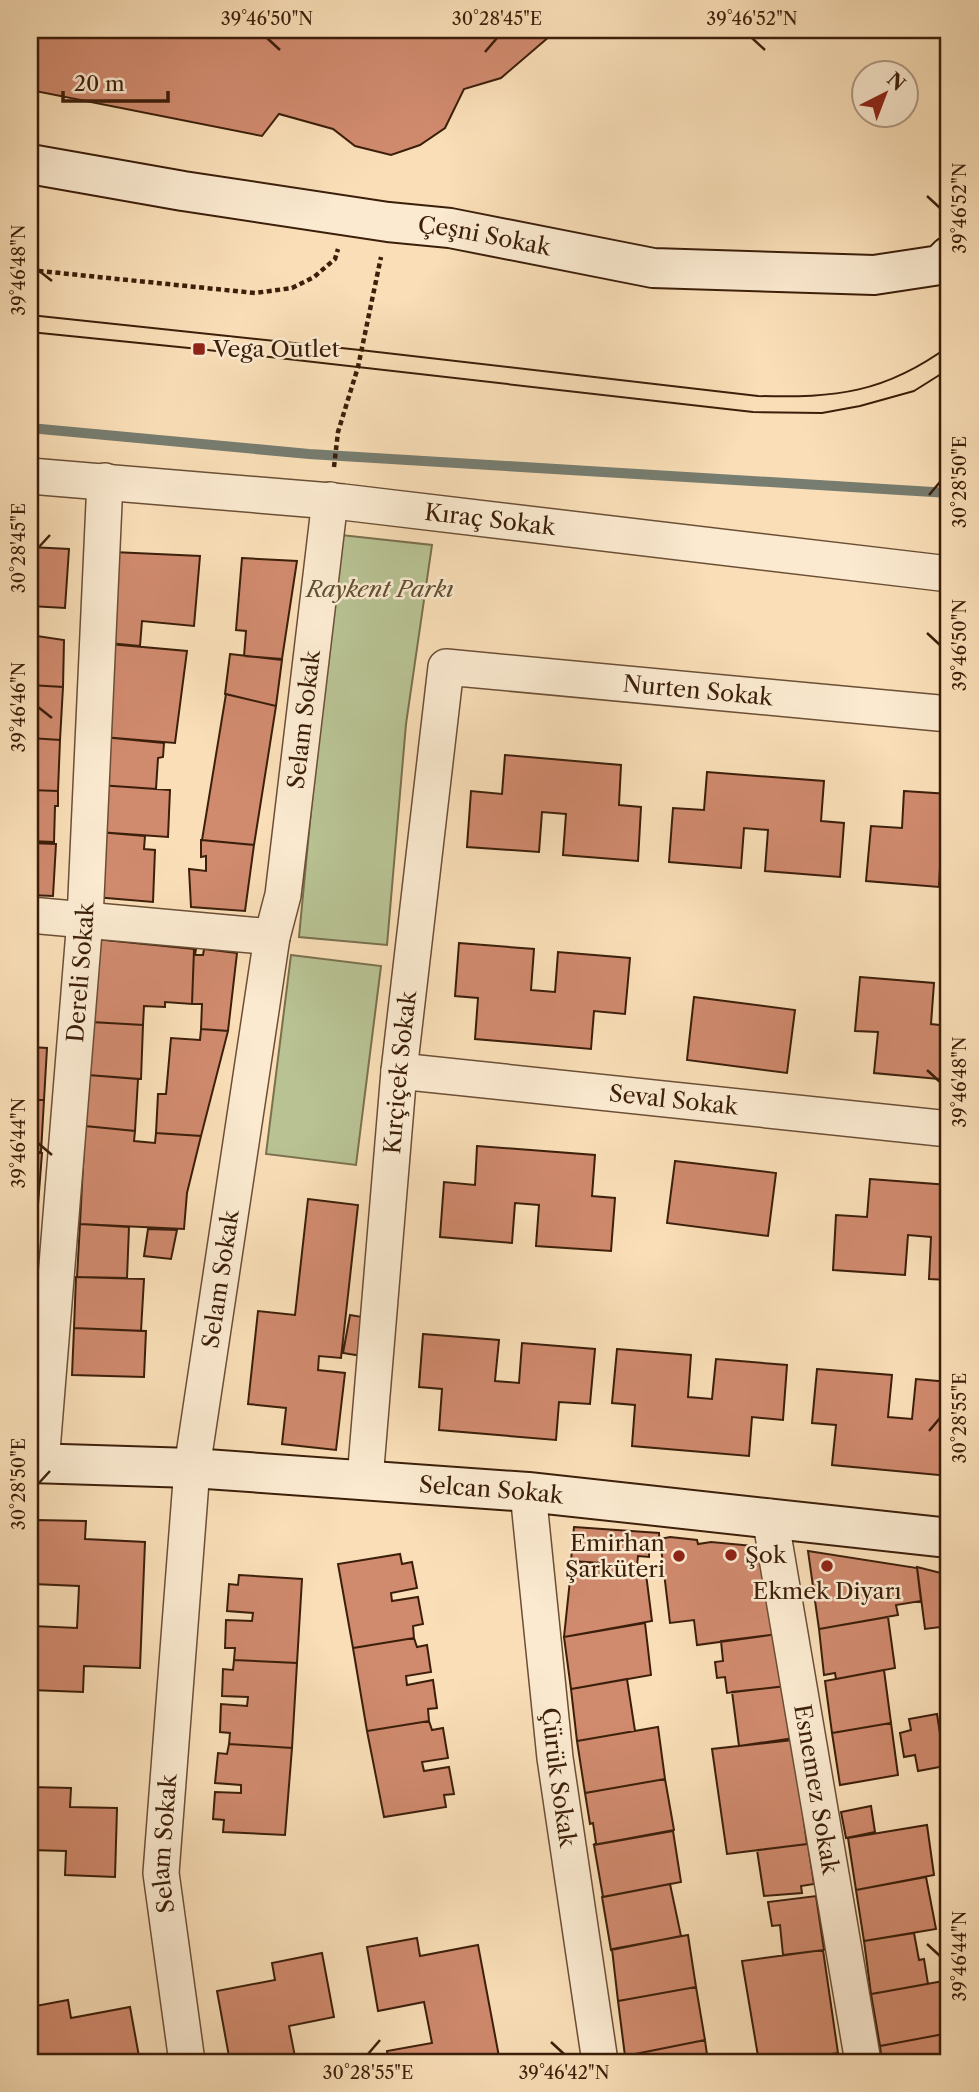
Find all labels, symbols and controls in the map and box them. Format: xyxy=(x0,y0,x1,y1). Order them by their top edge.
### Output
text: 39°46'50"N xyxy=(221,8,313,30)
text: 30°28'45"E xyxy=(452,8,542,30)
text: 39°46'52"N xyxy=(706,8,798,30)
scale bar xyxy=(63,60,168,104)
north arrow xyxy=(850,60,920,130)
text: N xyxy=(882,68,910,96)
text: 20 m xyxy=(74,71,125,96)
text: 39°46'52"N xyxy=(949,162,971,254)
street label: Çeşni Sokak xyxy=(417,211,555,262)
text: 39°46'48"N xyxy=(8,224,30,316)
place label: Vega Outlet xyxy=(212,335,340,363)
marker: Vega Outlet xyxy=(191,341,207,357)
text: 30°28'50"E xyxy=(949,436,971,528)
street label: Kıraç Sokak xyxy=(423,498,558,541)
text: 30°28'45"E xyxy=(8,503,30,593)
park label: Raykent Parkı xyxy=(304,575,454,603)
text: 39°46'50"N xyxy=(949,599,971,691)
street label: Selam Sokak xyxy=(282,647,326,790)
text: 39°46'46"N xyxy=(8,661,30,752)
street label: Nurten Sokak xyxy=(622,670,775,712)
street label: Dereli Sokak xyxy=(61,900,100,1043)
street label: Kırçiçek Sokak xyxy=(378,988,422,1155)
text: 39°46'48"N xyxy=(949,1036,971,1128)
street label: Seval Sokak xyxy=(608,1079,741,1121)
text: 39°46'44"N xyxy=(8,1097,30,1188)
street label: Selam Sokak xyxy=(196,1206,245,1350)
text: 30°28'55"E xyxy=(949,1373,971,1463)
text: 30°28'50"E xyxy=(8,1438,30,1530)
street label: Selcan Sokak xyxy=(418,1470,566,1510)
place label: Emirhan Şarküteri xyxy=(565,1529,665,1583)
place label: Şok xyxy=(745,1541,788,1569)
marker: Şok xyxy=(723,1547,739,1563)
marker: Emirhan Şarküteri xyxy=(671,1548,687,1564)
marker: Ekmek Diyarı xyxy=(819,1558,835,1574)
place label: Ekmek Diyarı xyxy=(753,1577,901,1605)
street label: Esnemez Sokak xyxy=(788,1702,845,1878)
street label: Çürük Sokak xyxy=(536,1706,582,1850)
street label: Selam Sokak xyxy=(146,1772,183,1915)
text: 39°46'44"N xyxy=(949,1910,971,2001)
text: 30°28'55"E xyxy=(323,2062,413,2084)
text: 39°46'42"N xyxy=(518,2062,610,2084)

